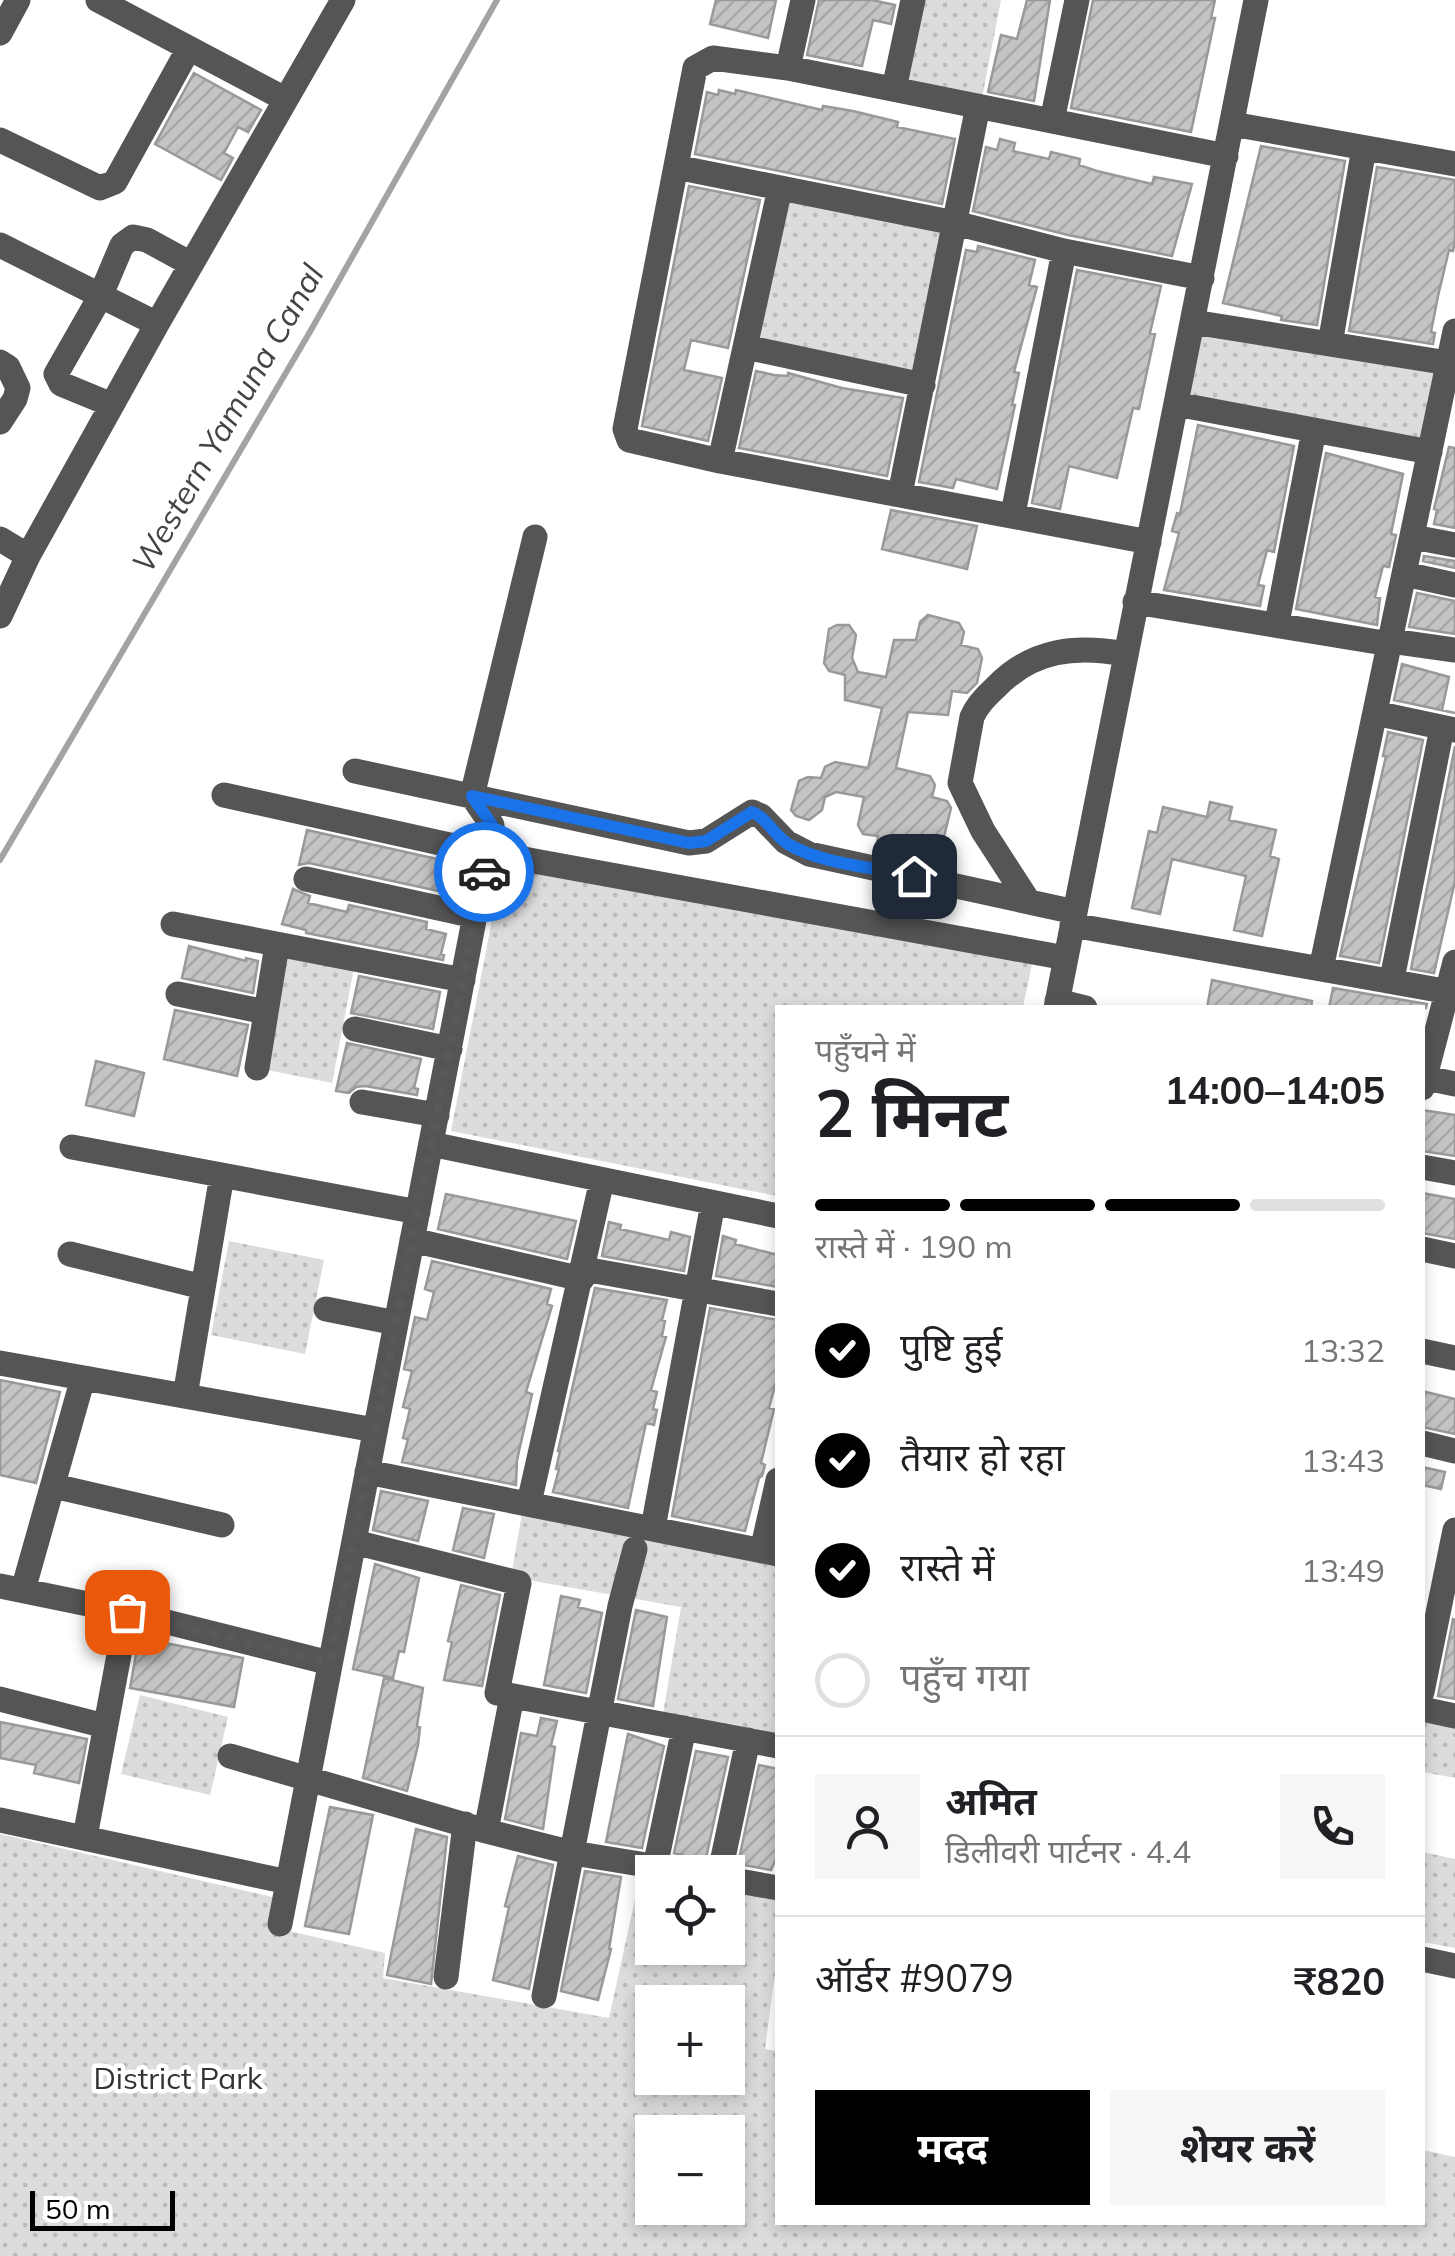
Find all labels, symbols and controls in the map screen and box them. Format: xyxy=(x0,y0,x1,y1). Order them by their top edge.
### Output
water label: Western Yamuna Canal xyxy=(122,256,332,579)
courier xyxy=(434,822,534,922)
pin xyxy=(872,834,957,919)
icon: car xyxy=(457,845,512,900)
icon: home xyxy=(887,849,942,904)
text: पहुँचने में xyxy=(815,1030,916,1070)
text: 14:00–14:05 xyxy=(1165,1066,1385,1114)
text: 2 मिनट xyxy=(815,1072,1008,1153)
text: रास्ते में · 190 m xyxy=(815,1226,1013,1266)
icon: check xyxy=(815,1323,870,1378)
text: पुष्टि हुई xyxy=(900,1323,1002,1371)
text: 13:32 xyxy=(1301,1330,1385,1370)
icon: check xyxy=(815,1433,870,1488)
text: तैयार हो रहा xyxy=(900,1433,1065,1481)
text: 13:43 xyxy=(1301,1440,1385,1480)
icon: check xyxy=(815,1543,870,1598)
text: रास्ते में xyxy=(900,1543,994,1591)
text: 13:49 xyxy=(1301,1550,1385,1590)
pin xyxy=(85,1570,170,1655)
icon: bag xyxy=(100,1585,155,1640)
text: पहुँच गया xyxy=(900,1653,1029,1701)
button: person xyxy=(815,1774,920,1879)
button: phone xyxy=(1280,1774,1385,1879)
text: अमित xyxy=(945,1777,1037,1825)
text: डिलीवरी पार्टनर · 4.4 xyxy=(945,1831,1191,1871)
map controls xyxy=(635,1855,745,2225)
button: locate xyxy=(635,1855,745,1965)
text: ऑर्डर #9079 xyxy=(815,1954,1014,2002)
text: ₹820 xyxy=(1294,1957,1385,2005)
button: + xyxy=(635,1985,745,2095)
park label: District Park xyxy=(93,2059,263,2097)
button: मदद xyxy=(815,2090,1090,2205)
button: शेयर करें xyxy=(1110,2090,1385,2205)
button: − xyxy=(635,2115,745,2225)
scale bar xyxy=(30,2186,175,2230)
text: 50 m xyxy=(45,2191,111,2226)

